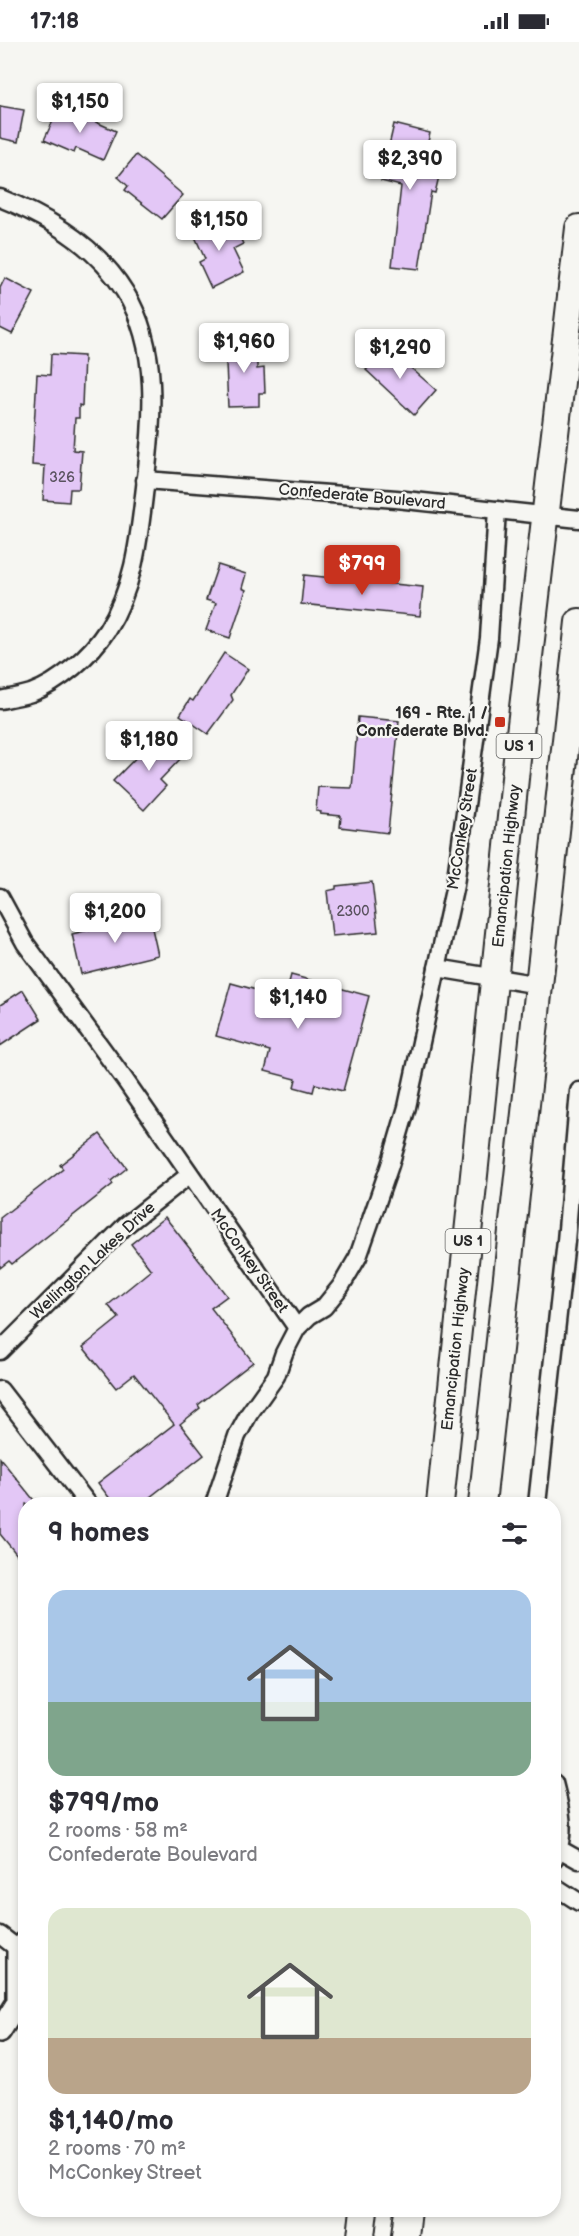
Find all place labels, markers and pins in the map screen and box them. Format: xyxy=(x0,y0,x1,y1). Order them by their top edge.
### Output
pin: $1,150 xyxy=(31,83,129,134)
pin: $2,390 xyxy=(361,140,459,191)
pin: $1,150 xyxy=(170,201,268,252)
pin: $1,960 xyxy=(195,323,293,374)
pin: $1,290 xyxy=(351,329,449,380)
pin: $799 xyxy=(326,545,398,596)
place label: 169 - Rte. 1 / Confederate Blvd. xyxy=(356,704,488,741)
marker: 169 - Rte. 1 / Confederate Blvd. xyxy=(493,715,507,729)
pin: $1,180 xyxy=(100,721,198,772)
pin: $1,200 xyxy=(66,893,164,944)
pin: $1,140 xyxy=(249,979,347,1030)

